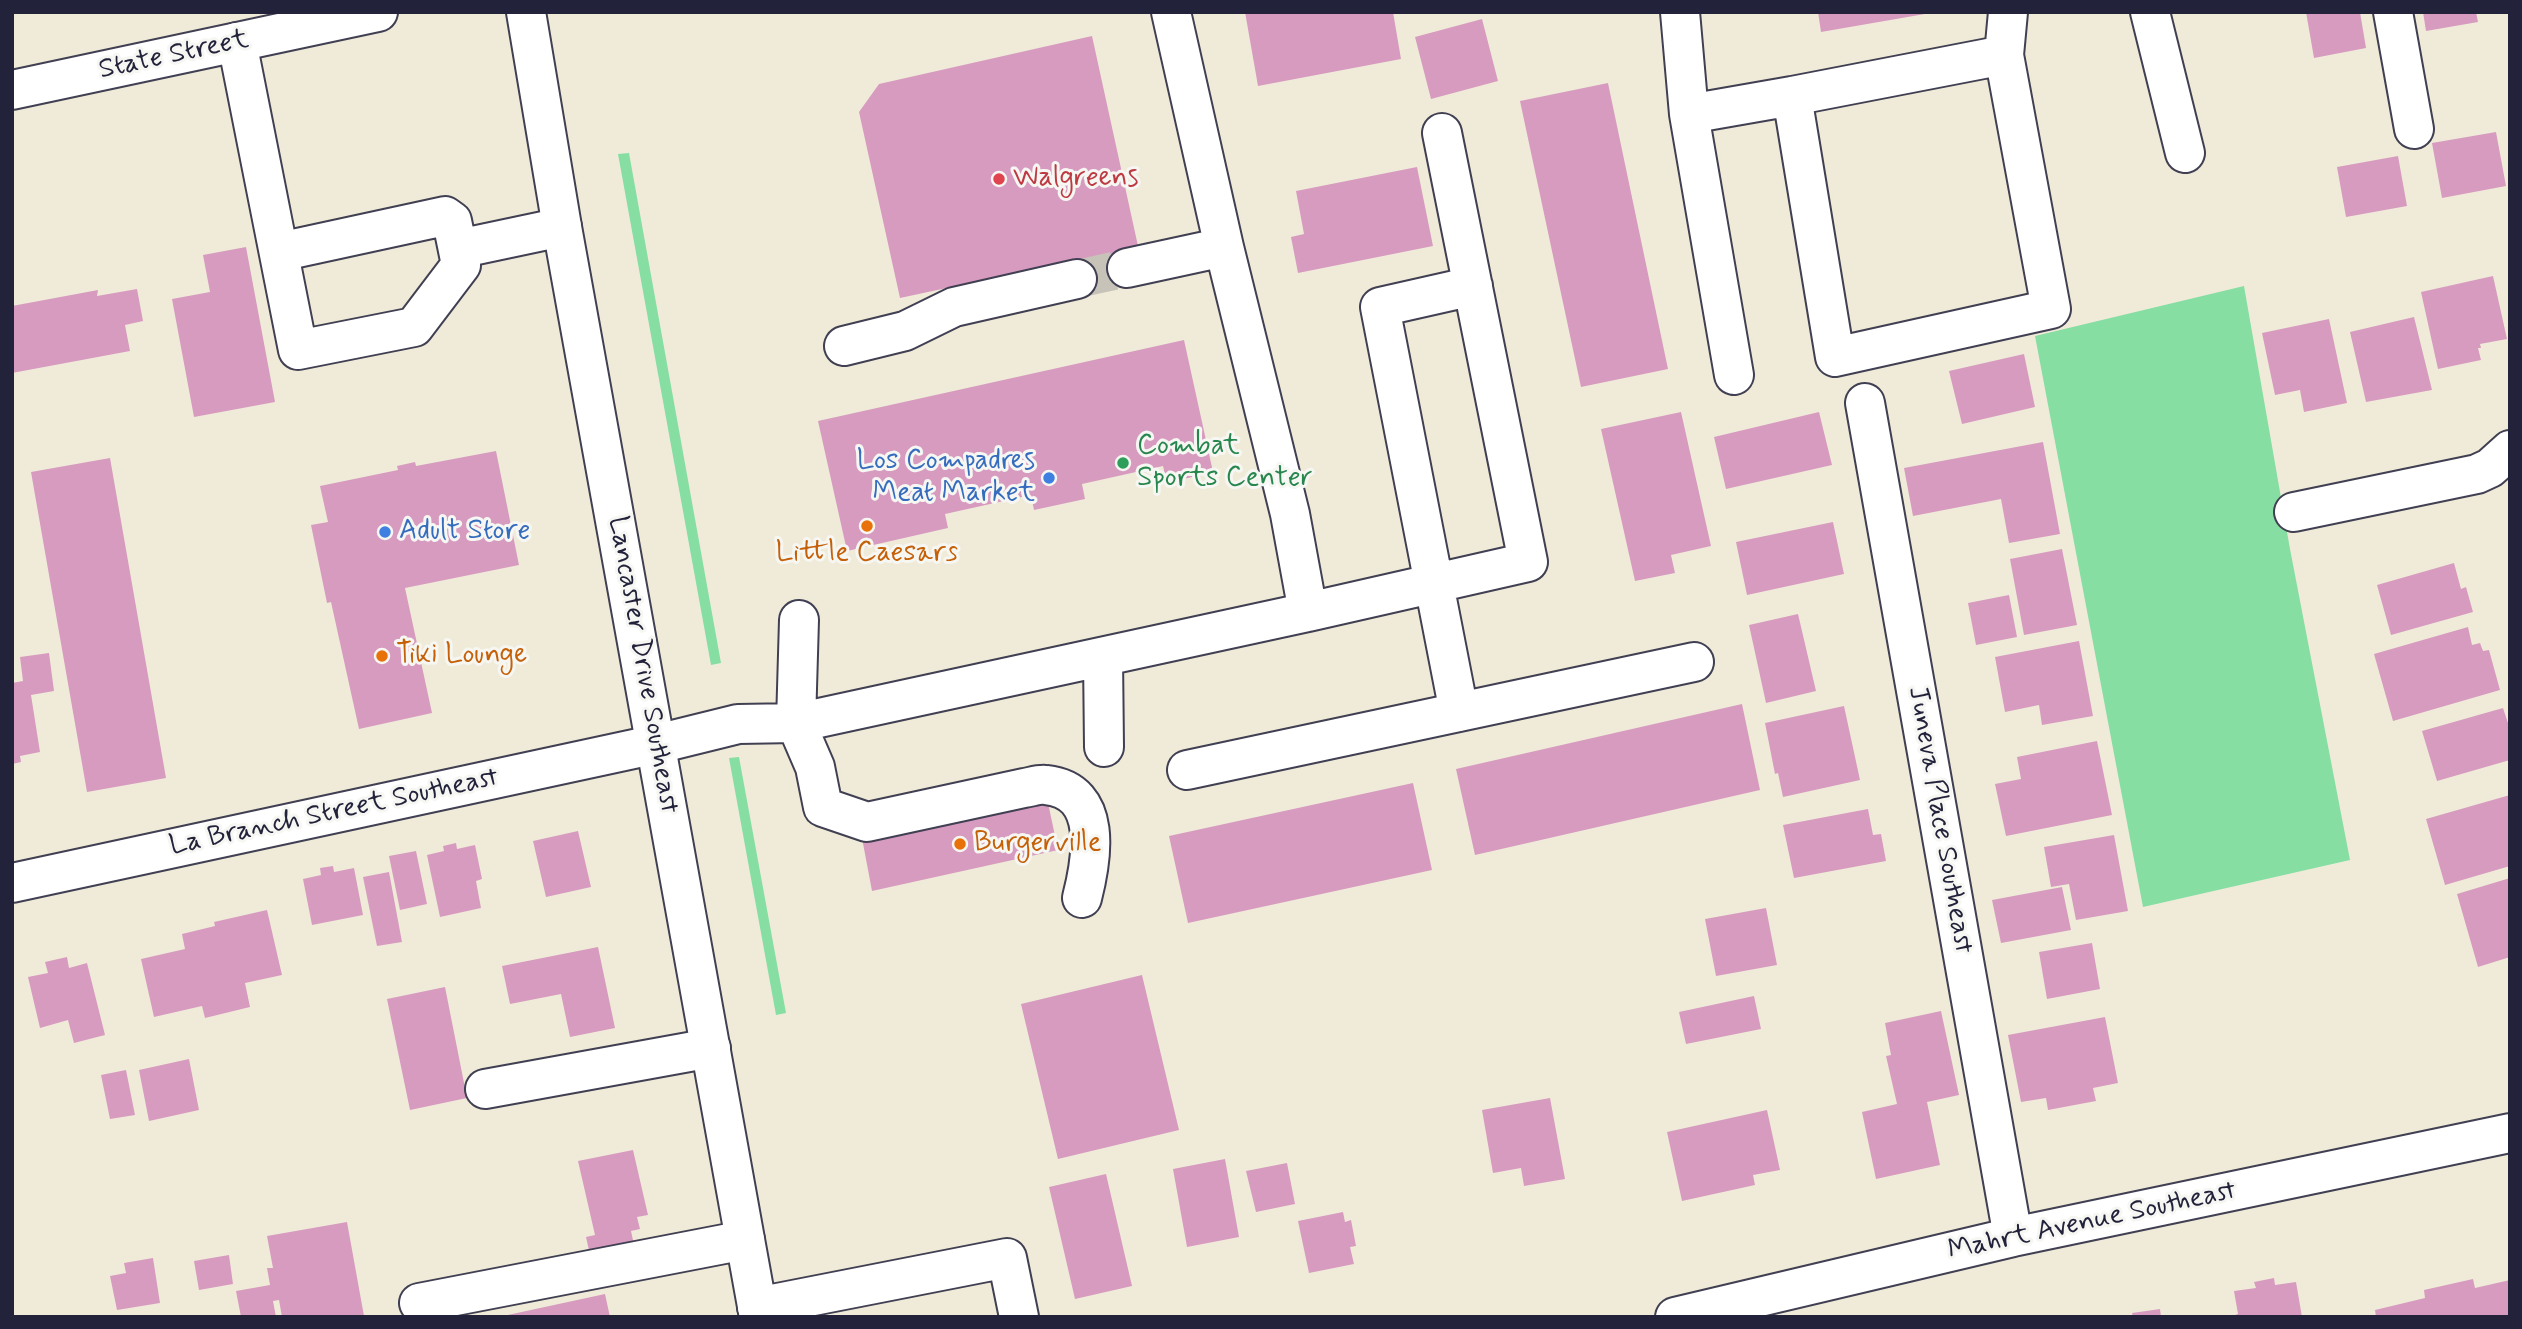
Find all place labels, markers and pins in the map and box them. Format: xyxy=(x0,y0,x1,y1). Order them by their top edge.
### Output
place label: Walgreens xyxy=(1013,162,1138,196)
marker: Walgreens xyxy=(991,171,1007,187)
place label: Combat Sports Center xyxy=(1137,430,1313,496)
place label: Los Compadres Meat Market xyxy=(857,445,1035,511)
marker: Combat Sports Center xyxy=(1115,455,1131,471)
marker: Los Compadres Meat Market xyxy=(1041,470,1057,486)
place label: Adult Store xyxy=(399,515,530,549)
marker: Little Caesars xyxy=(859,518,875,534)
marker: Adult Store xyxy=(377,524,393,540)
place label: Little Caesars xyxy=(776,537,958,571)
place label: Tiki Lounge xyxy=(396,639,527,673)
marker: Tiki Lounge xyxy=(374,648,390,664)
place label: Burgerville xyxy=(974,827,1102,861)
marker: Burgerville xyxy=(952,836,968,852)

